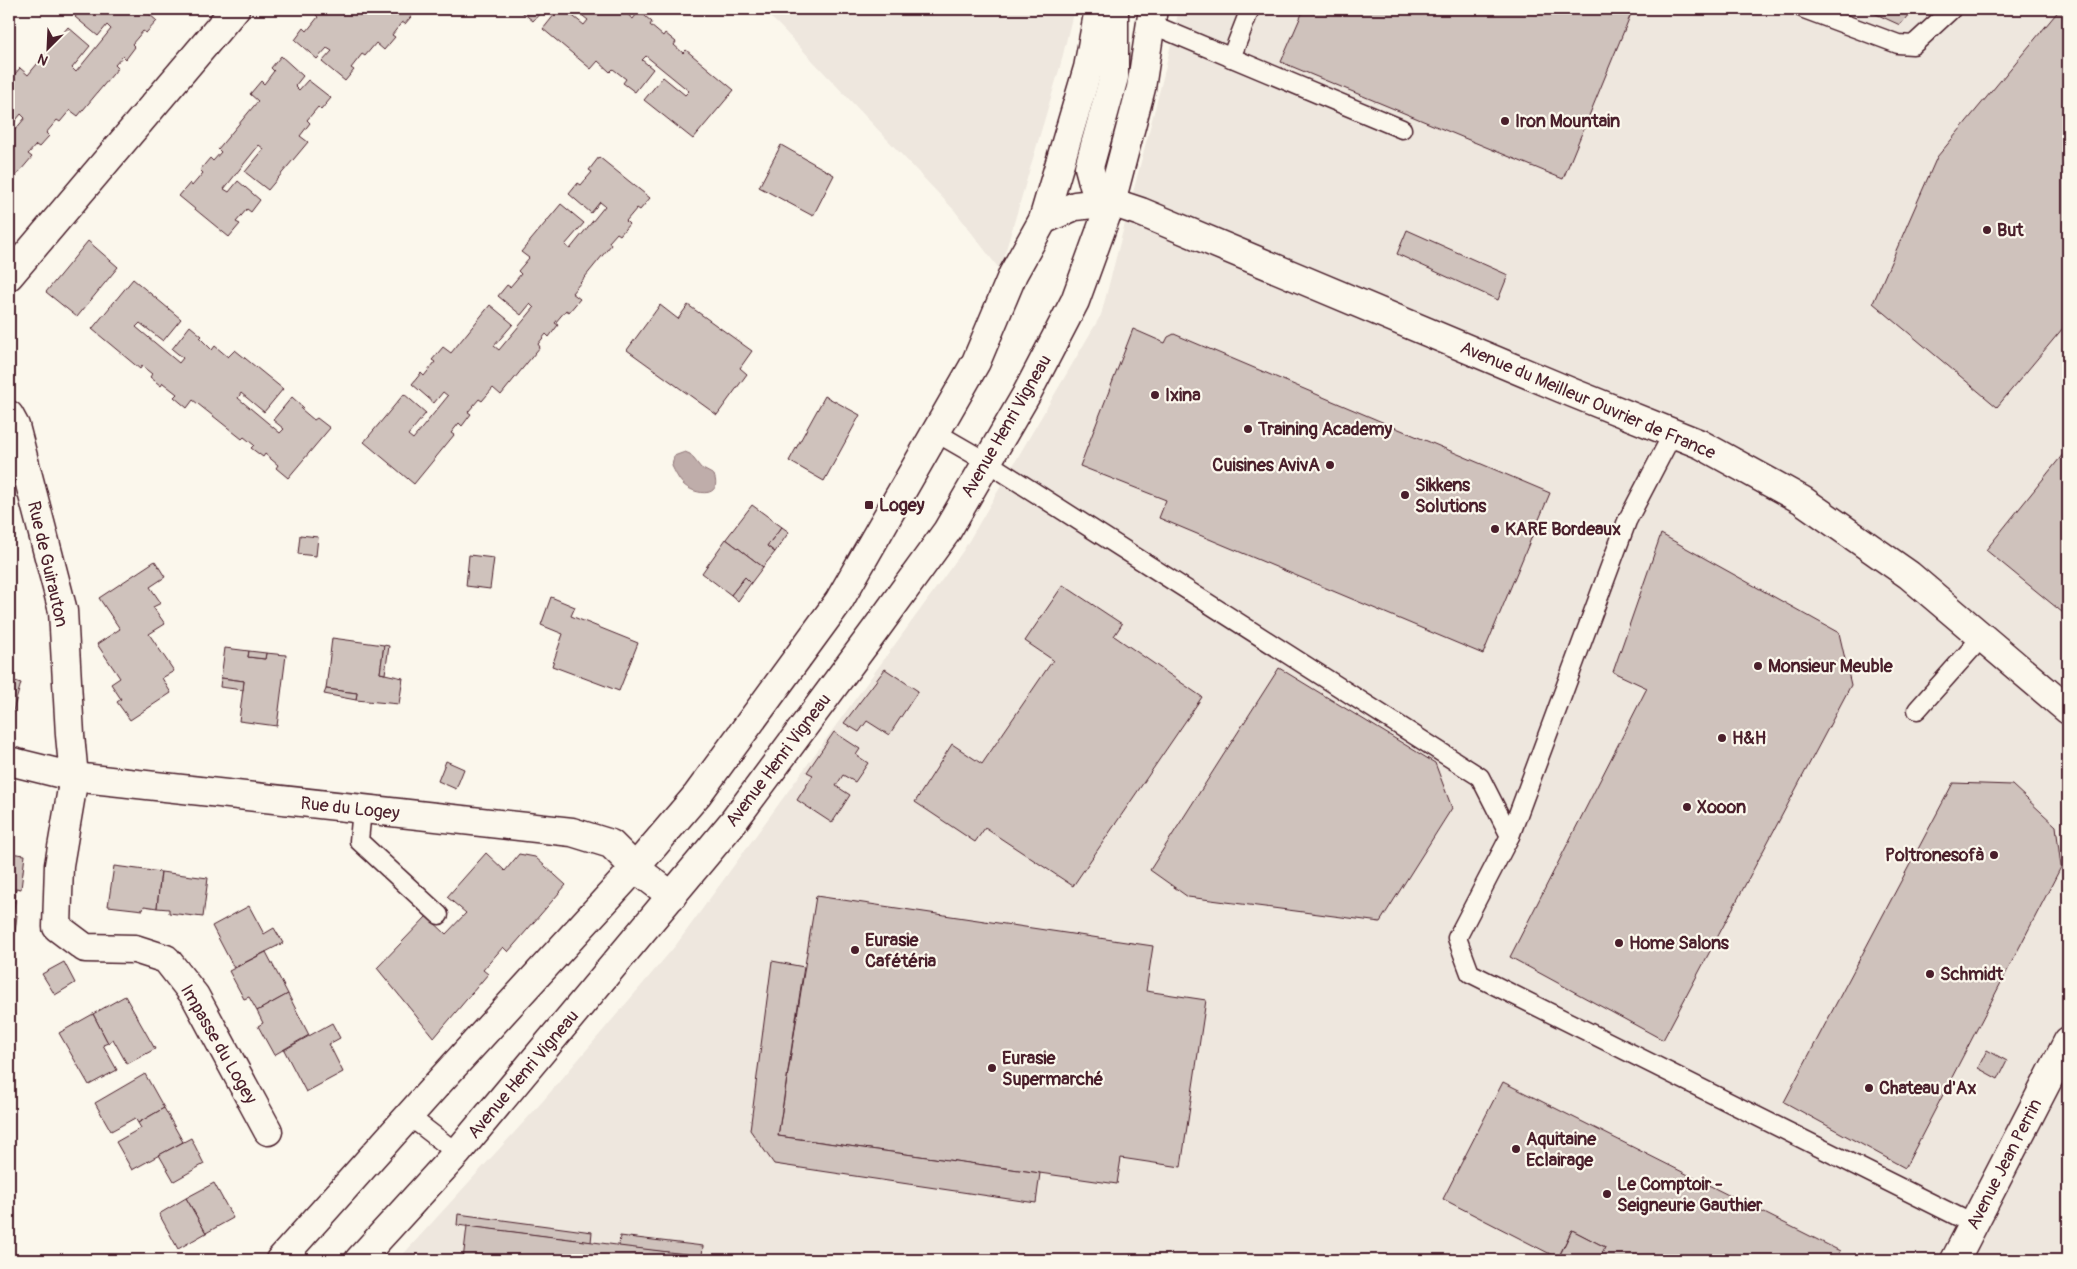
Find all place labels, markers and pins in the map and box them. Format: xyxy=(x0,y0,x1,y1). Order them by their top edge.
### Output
place label: Iron Mountain xyxy=(1515,110,1620,133)
marker: Iron Mountain xyxy=(1499,115,1511,127)
place label: But xyxy=(1997,219,2024,242)
marker: But xyxy=(1981,224,1993,236)
place label: Ixina xyxy=(1165,384,1201,407)
marker: Ixina xyxy=(1149,389,1161,401)
place label: Training Academy xyxy=(1257,418,1393,441)
marker: Training Academy xyxy=(1242,423,1254,435)
place label: Cuisines AvivA xyxy=(1212,454,1320,477)
marker: Cuisines AvivA xyxy=(1324,459,1336,471)
place label: Sikkens Solutions xyxy=(1415,474,1487,518)
marker: Sikkens Solutions xyxy=(1399,489,1411,501)
place label: Logey xyxy=(879,494,925,517)
marker: Logey xyxy=(863,499,875,511)
place label: KARE Bordeaux xyxy=(1505,518,1621,541)
marker: KARE Bordeaux xyxy=(1489,523,1501,535)
place label: Monsieur Meuble xyxy=(1768,655,1894,678)
marker: Monsieur Meuble xyxy=(1752,660,1764,672)
place label: H&H xyxy=(1732,727,1766,750)
marker: H&H xyxy=(1716,732,1728,744)
place label: Xooon xyxy=(1697,796,1746,819)
marker: Xooon xyxy=(1681,801,1693,813)
place label: Poltronesofà xyxy=(1885,844,1985,867)
marker: Poltronesofà xyxy=(1988,849,2000,861)
place label: Eurasie Cafétéria xyxy=(865,929,937,973)
place label: Home Salons xyxy=(1629,932,1730,955)
marker: Home Salons xyxy=(1613,937,1625,949)
marker: Eurasie Cafétéria xyxy=(849,944,861,956)
place label: Schmidt xyxy=(1940,963,2004,986)
marker: Schmidt xyxy=(1924,968,1936,980)
place label: Eurasie Supermarché xyxy=(1002,1047,1104,1091)
marker: Eurasie Supermarché xyxy=(986,1062,998,1074)
place label: Chateau d'Ax xyxy=(1879,1077,1977,1100)
marker: Chateau d'Ax xyxy=(1863,1082,1875,1094)
place label: Aquitaine Eclairage xyxy=(1526,1128,1597,1172)
marker: Aquitaine Eclairage xyxy=(1510,1143,1522,1155)
place label: Le Comptoir - Seigneurie Gauthier xyxy=(1617,1173,1763,1217)
marker: Le Comptoir - Seigneurie Gauthier xyxy=(1601,1188,1613,1200)

